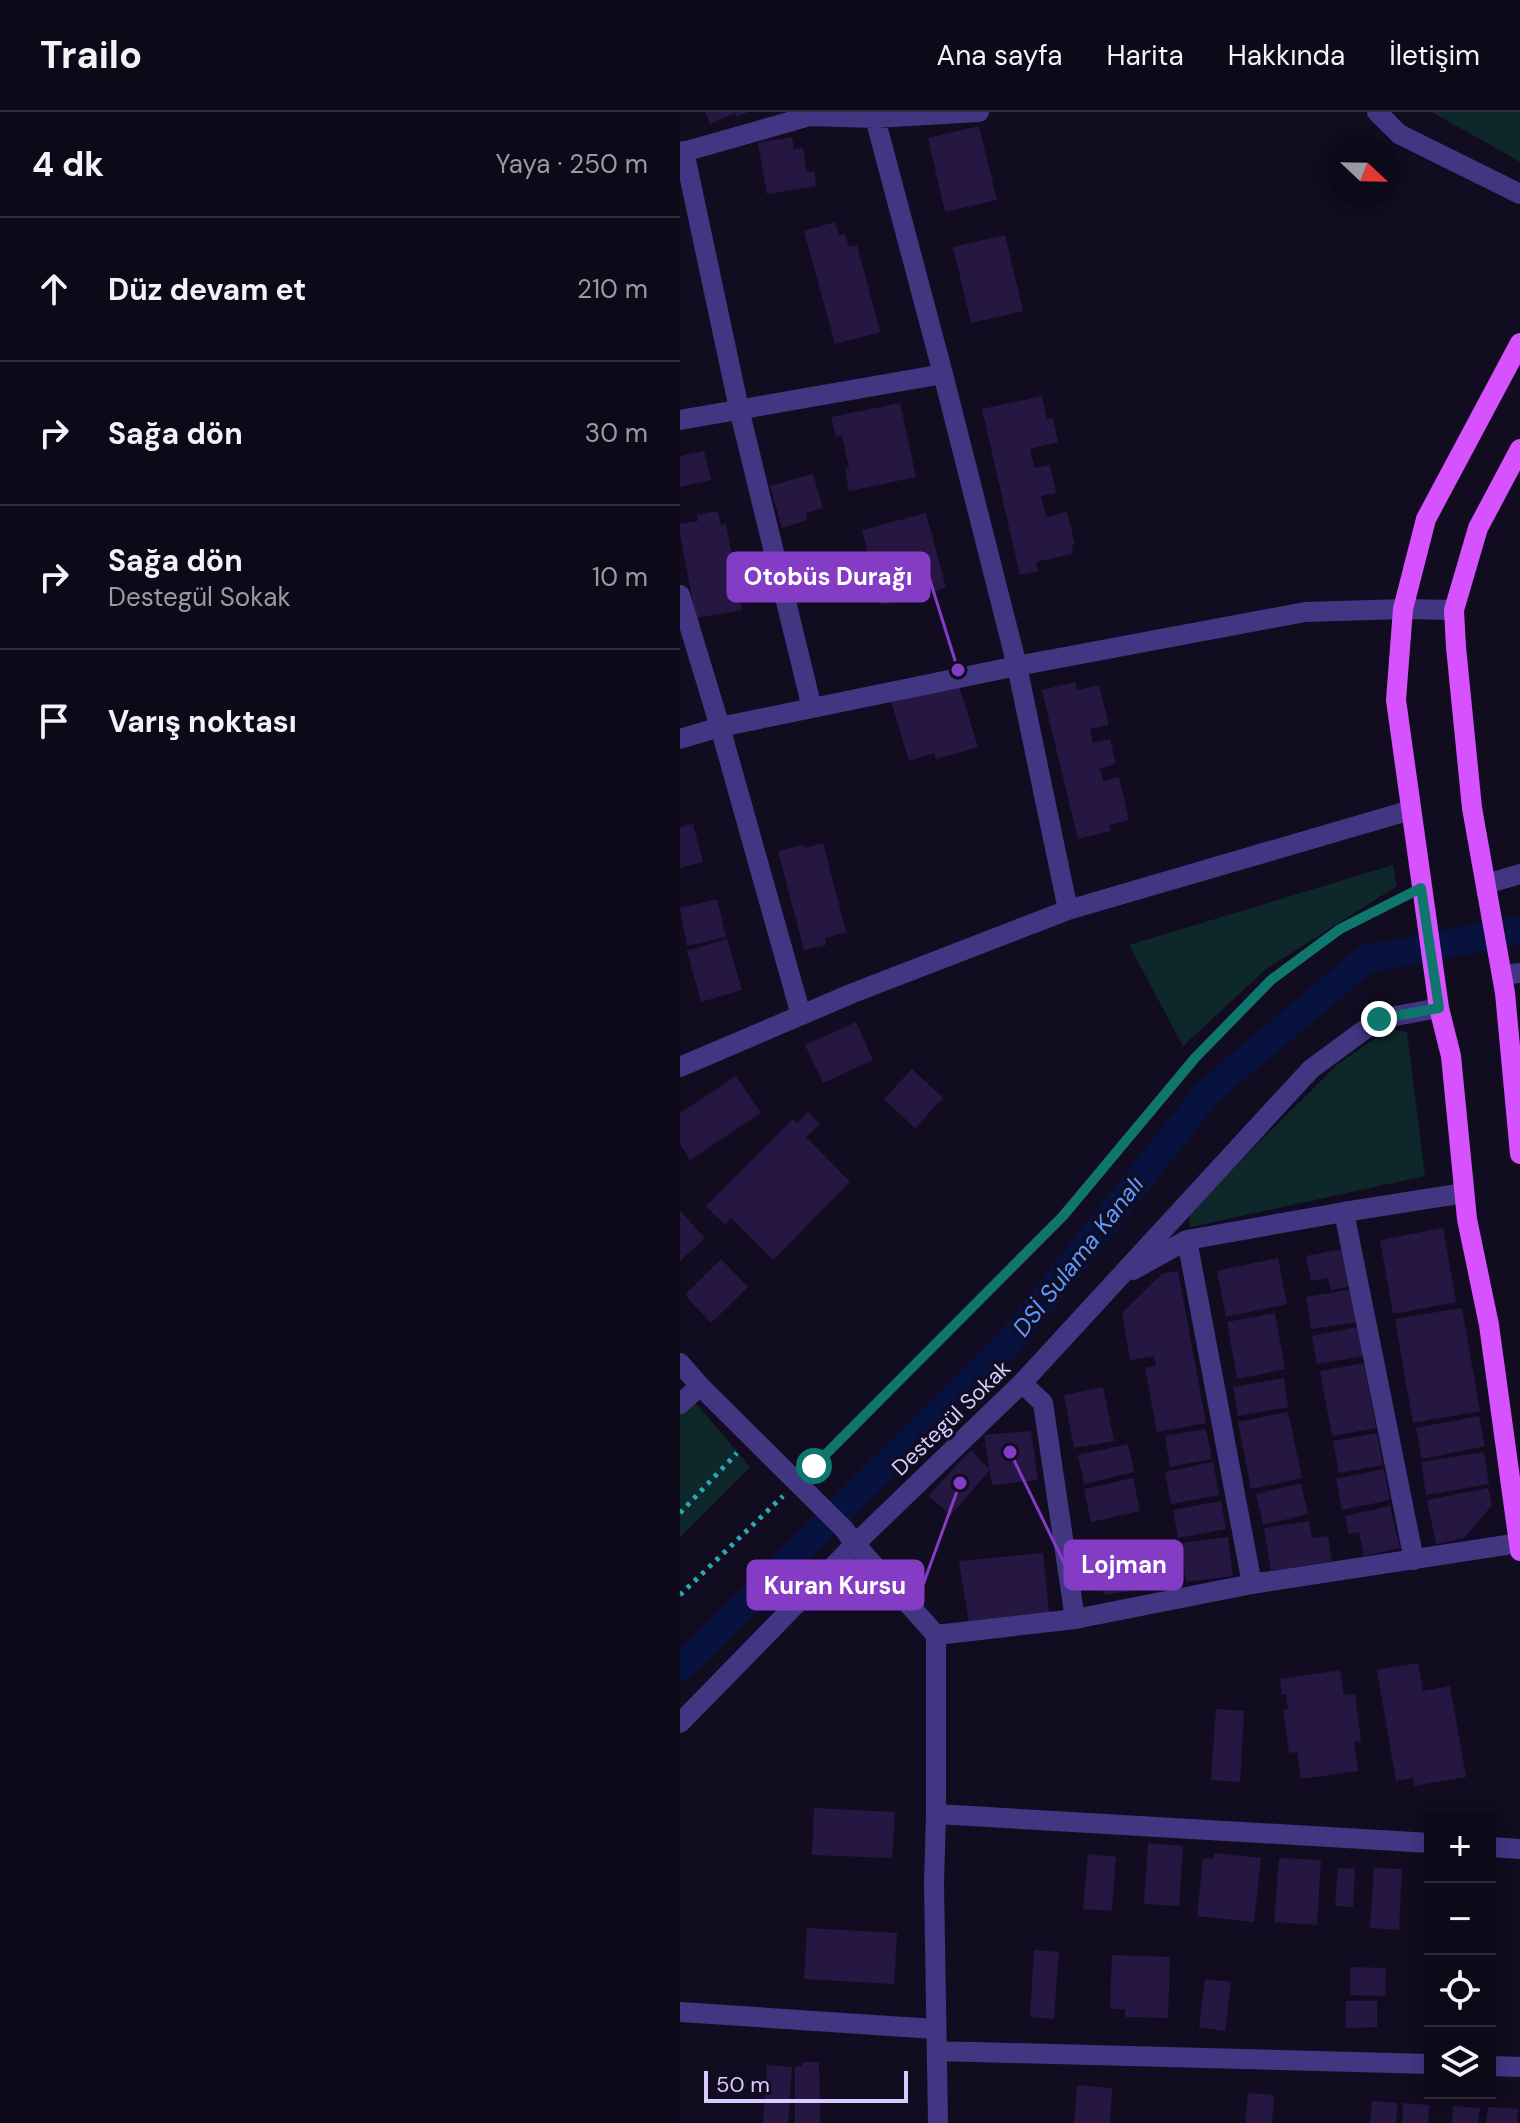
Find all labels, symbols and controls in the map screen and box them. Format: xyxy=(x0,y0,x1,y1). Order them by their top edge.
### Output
text: Trailo xyxy=(40,30,142,80)
text: Ana sayfa xyxy=(937,37,1063,74)
text: Harita xyxy=(1107,37,1184,74)
text: Hakkında xyxy=(1228,37,1345,74)
text: İletişim xyxy=(1389,37,1480,74)
north arrow xyxy=(1328,136,1400,208)
text: 4 dk xyxy=(32,142,104,187)
text: Yaya · 250 m xyxy=(496,147,648,181)
icon: ahead xyxy=(32,267,76,311)
text: Düz devam et xyxy=(108,270,306,309)
text: 210 m xyxy=(577,272,648,306)
icon: right xyxy=(32,411,76,455)
text: Sağa dön xyxy=(108,414,243,453)
text: 30 m xyxy=(585,416,648,450)
text: Sağa dön xyxy=(108,541,243,580)
callout: Otobüs Durağı xyxy=(728,553,929,601)
icon: right xyxy=(32,555,76,599)
text: 10 m xyxy=(592,560,648,594)
text: Otobüs Durağı xyxy=(744,561,912,592)
text: Destegül Sokak xyxy=(108,580,291,614)
icon: arrive xyxy=(32,699,76,743)
text: Varış noktası xyxy=(108,702,297,741)
route end xyxy=(1361,1001,1397,1037)
water label: DSİ Sulama Kanalı xyxy=(1006,1170,1150,1342)
street label: Destegül Sokak xyxy=(885,1354,1017,1482)
route start xyxy=(796,1448,832,1484)
callout: Lojman xyxy=(1065,1541,1182,1589)
text: Lojman xyxy=(1081,1549,1167,1580)
callout: Kuran Kursu xyxy=(748,1561,923,1609)
text: Kuran Kursu xyxy=(764,1570,906,1601)
map controls xyxy=(1424,1811,1496,2099)
button: + xyxy=(1424,1811,1496,1883)
button: − xyxy=(1424,1883,1496,1955)
button: locate xyxy=(1424,1955,1496,2027)
button: layers xyxy=(1424,2027,1496,2099)
scale bar xyxy=(704,2067,908,2103)
text: 50 m xyxy=(716,2070,770,2099)

